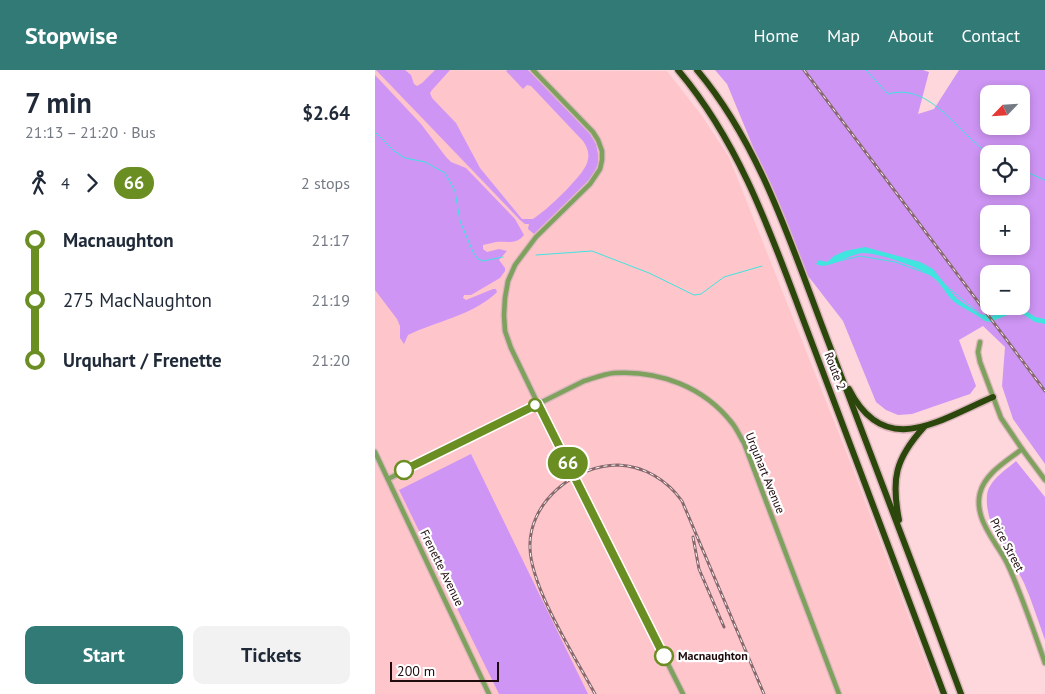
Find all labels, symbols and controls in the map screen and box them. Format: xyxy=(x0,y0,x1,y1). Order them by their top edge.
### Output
text: Stopwise xyxy=(25,20,118,51)
text: Home xyxy=(753,24,799,47)
text: Map xyxy=(827,24,860,47)
text: About xyxy=(888,24,934,47)
text: Contact xyxy=(962,24,1020,47)
text: 7 min xyxy=(25,84,92,121)
north arrow xyxy=(980,85,1030,135)
map controls xyxy=(980,85,1030,315)
text: $2.64 xyxy=(302,101,350,125)
text: 21:13 – 21:20 · Bus xyxy=(25,122,156,142)
button: locate xyxy=(980,145,1030,195)
icon: walk xyxy=(25,169,53,197)
icon: forward xyxy=(78,169,106,197)
text: 66 xyxy=(124,171,144,194)
text: 4 xyxy=(61,173,70,193)
text: 2 stops xyxy=(301,173,350,193)
button: + xyxy=(980,205,1030,255)
text: Macnaughton xyxy=(63,228,174,252)
text: 21:17 xyxy=(312,230,350,250)
button: − xyxy=(980,265,1030,315)
text: 275 MacNaughton xyxy=(63,288,212,312)
text: 21:19 xyxy=(312,290,350,310)
text: Urquhart / Frenette xyxy=(63,348,222,372)
text: 21:20 xyxy=(312,350,350,370)
street label: Route 2 xyxy=(821,350,850,392)
unlabelled marker xyxy=(528,398,542,412)
street label: Urquhart Avenue xyxy=(742,430,789,516)
line badge: 66 xyxy=(545,447,591,479)
text: 66 xyxy=(558,451,578,474)
unlabelled marker xyxy=(394,460,414,480)
street label: Price Street xyxy=(987,515,1028,574)
street label: Frenette Avenue xyxy=(417,527,467,609)
button: Start xyxy=(25,626,183,684)
button: Tickets xyxy=(193,626,350,684)
marker: Macnaughton xyxy=(654,646,674,666)
place label: Macnaughton xyxy=(678,648,748,663)
scale bar xyxy=(390,659,499,682)
text: 200 m xyxy=(397,662,435,680)

